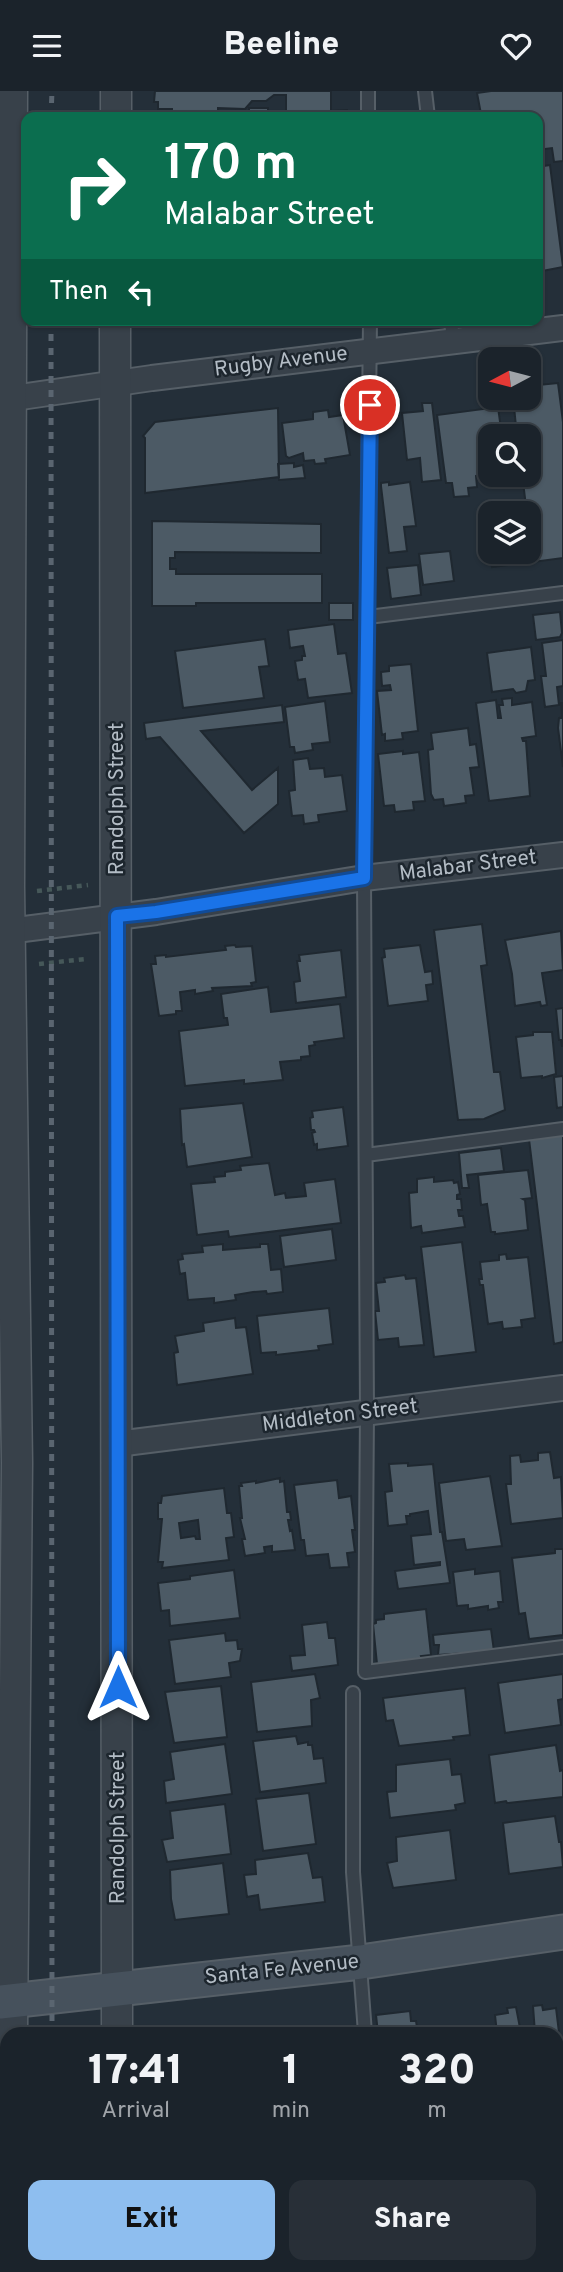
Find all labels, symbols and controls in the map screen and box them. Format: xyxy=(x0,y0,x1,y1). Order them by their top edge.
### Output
text: Beeline xyxy=(224,26,339,66)
icon: menu xyxy=(28,27,66,65)
icon: heart xyxy=(497,27,535,65)
text: 170 m xyxy=(164,135,297,197)
icon: right xyxy=(49,140,140,231)
text: Malabar Street xyxy=(164,196,375,236)
icon: left xyxy=(122,273,160,311)
text: Then xyxy=(49,276,108,309)
street label: Rugby Avenue xyxy=(213,340,349,384)
north arrow xyxy=(478,347,541,409)
map controls xyxy=(478,347,541,564)
pin xyxy=(340,375,400,435)
icon: arrive xyxy=(351,386,389,424)
button: search xyxy=(478,424,541,487)
button: layers xyxy=(478,501,541,564)
street label: Randolph Street xyxy=(104,723,131,875)
street label: Malabar Street xyxy=(398,844,538,888)
street label: Middleton Street xyxy=(261,1393,419,1439)
position arrow xyxy=(81,1650,155,1724)
street label: Randolph Street xyxy=(105,1752,132,1904)
street label: Santa Fe Avenue xyxy=(204,1948,360,1992)
text: 17:41 xyxy=(88,2046,184,2099)
text: 1 xyxy=(282,2046,299,2099)
text: 320 xyxy=(398,2046,476,2099)
text: Arrival xyxy=(102,2097,170,2126)
text: min xyxy=(272,2097,310,2126)
text: m xyxy=(427,2097,447,2126)
button: Exit xyxy=(28,2180,275,2260)
button: Share xyxy=(289,2180,536,2260)

